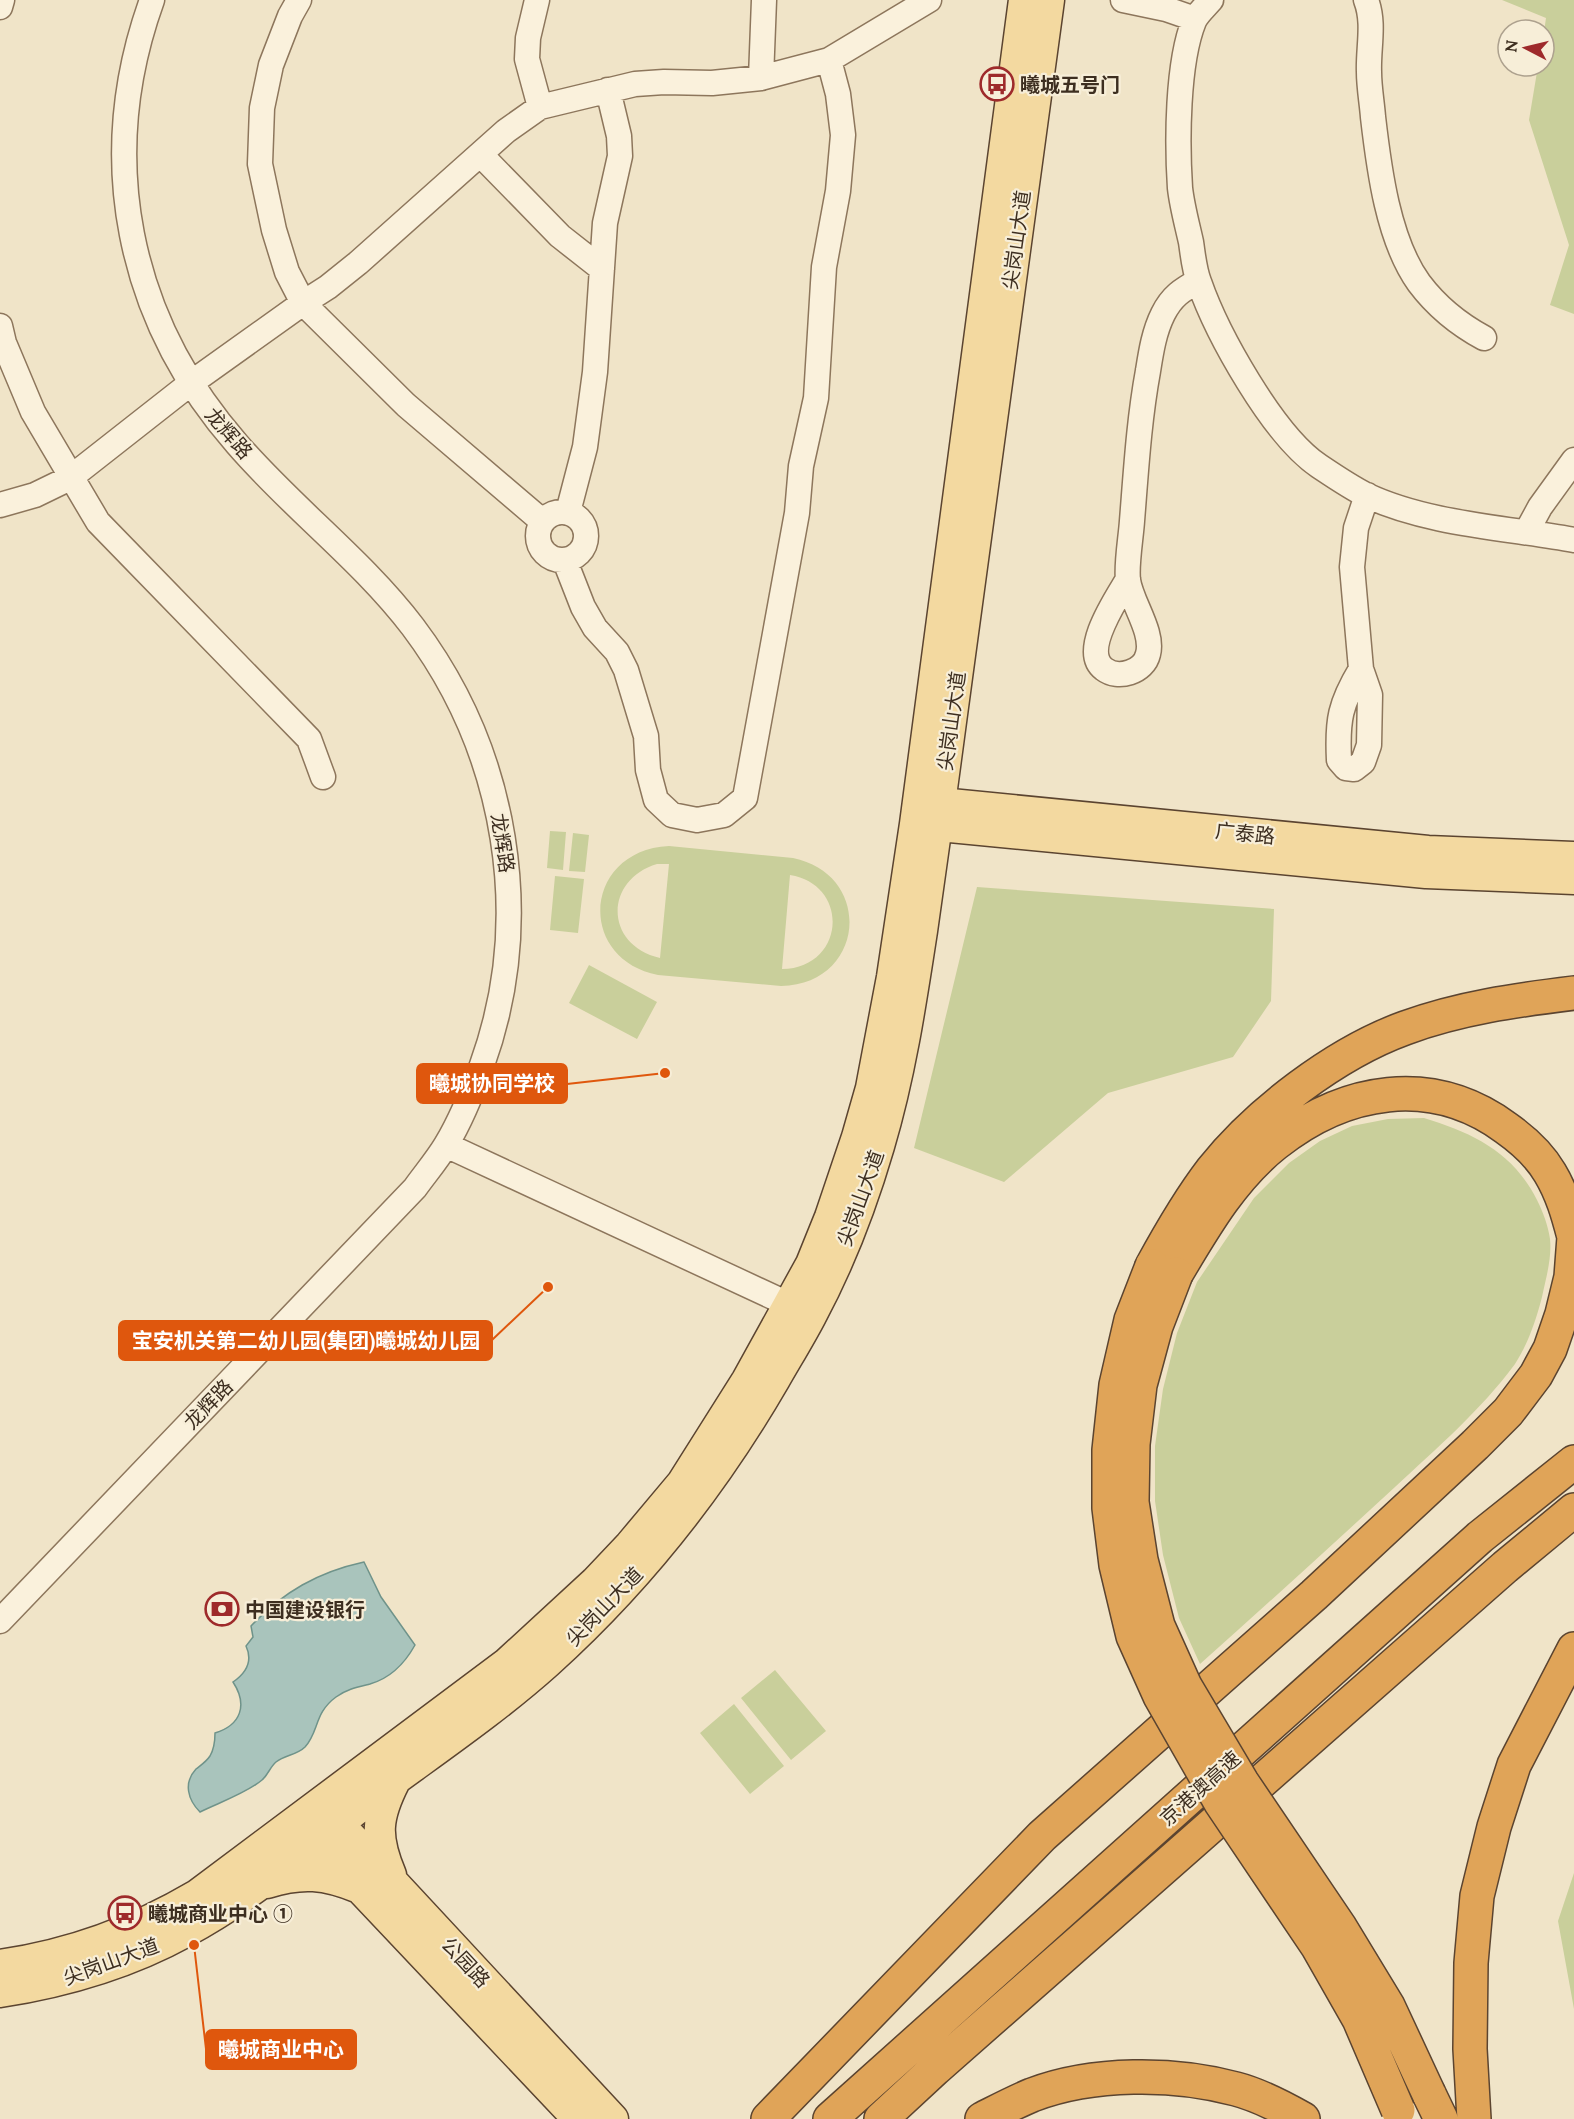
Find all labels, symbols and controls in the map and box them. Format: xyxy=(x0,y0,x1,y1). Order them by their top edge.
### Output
north arrow xyxy=(1496,18,1556,78)
text: N xyxy=(1500,39,1522,54)
bus stop icon: 曦城五号门 xyxy=(979,66,1015,102)
place label: 曦城五号门 xyxy=(1020,72,1120,97)
street label: 尖岗山大道 xyxy=(997,189,1035,291)
street label: 龙辉路 xyxy=(200,402,258,464)
street label: 尖岗山大道 xyxy=(932,670,970,772)
street label: 龙辉路 xyxy=(486,811,520,875)
street label: 广泰路 xyxy=(1214,817,1276,849)
callout: 曦城协同学校 xyxy=(417,1064,567,1103)
text: 曦城协同学校 xyxy=(429,1070,555,1097)
street label: 尖岗山大道 xyxy=(831,1147,889,1249)
callout: 宝安机关第二幼儿园(集团)曦城幼儿园 xyxy=(119,1321,492,1360)
text: 宝安机关第二幼儿园(集团)曦城幼儿园 xyxy=(132,1327,480,1354)
street label: 龙辉路 xyxy=(178,1374,238,1434)
street label: 尖岗山大道 xyxy=(560,1561,648,1651)
bank icon: 中国建设银行 xyxy=(204,1591,240,1627)
place label: 中国建设银行 xyxy=(245,1597,365,1622)
street label: 京港澳高速 xyxy=(1154,1745,1246,1831)
bus stop icon: 曦城商业中心 ① xyxy=(107,1895,143,1931)
place label: 曦城商业中心 ① xyxy=(148,1901,293,1926)
street label: 尖岗山大道 xyxy=(60,1932,162,1990)
street label: 公园路 xyxy=(436,1932,496,1992)
callout: 曦城商业中心 xyxy=(206,2030,356,2069)
text: 曦城商业中心 xyxy=(218,2036,344,2063)

